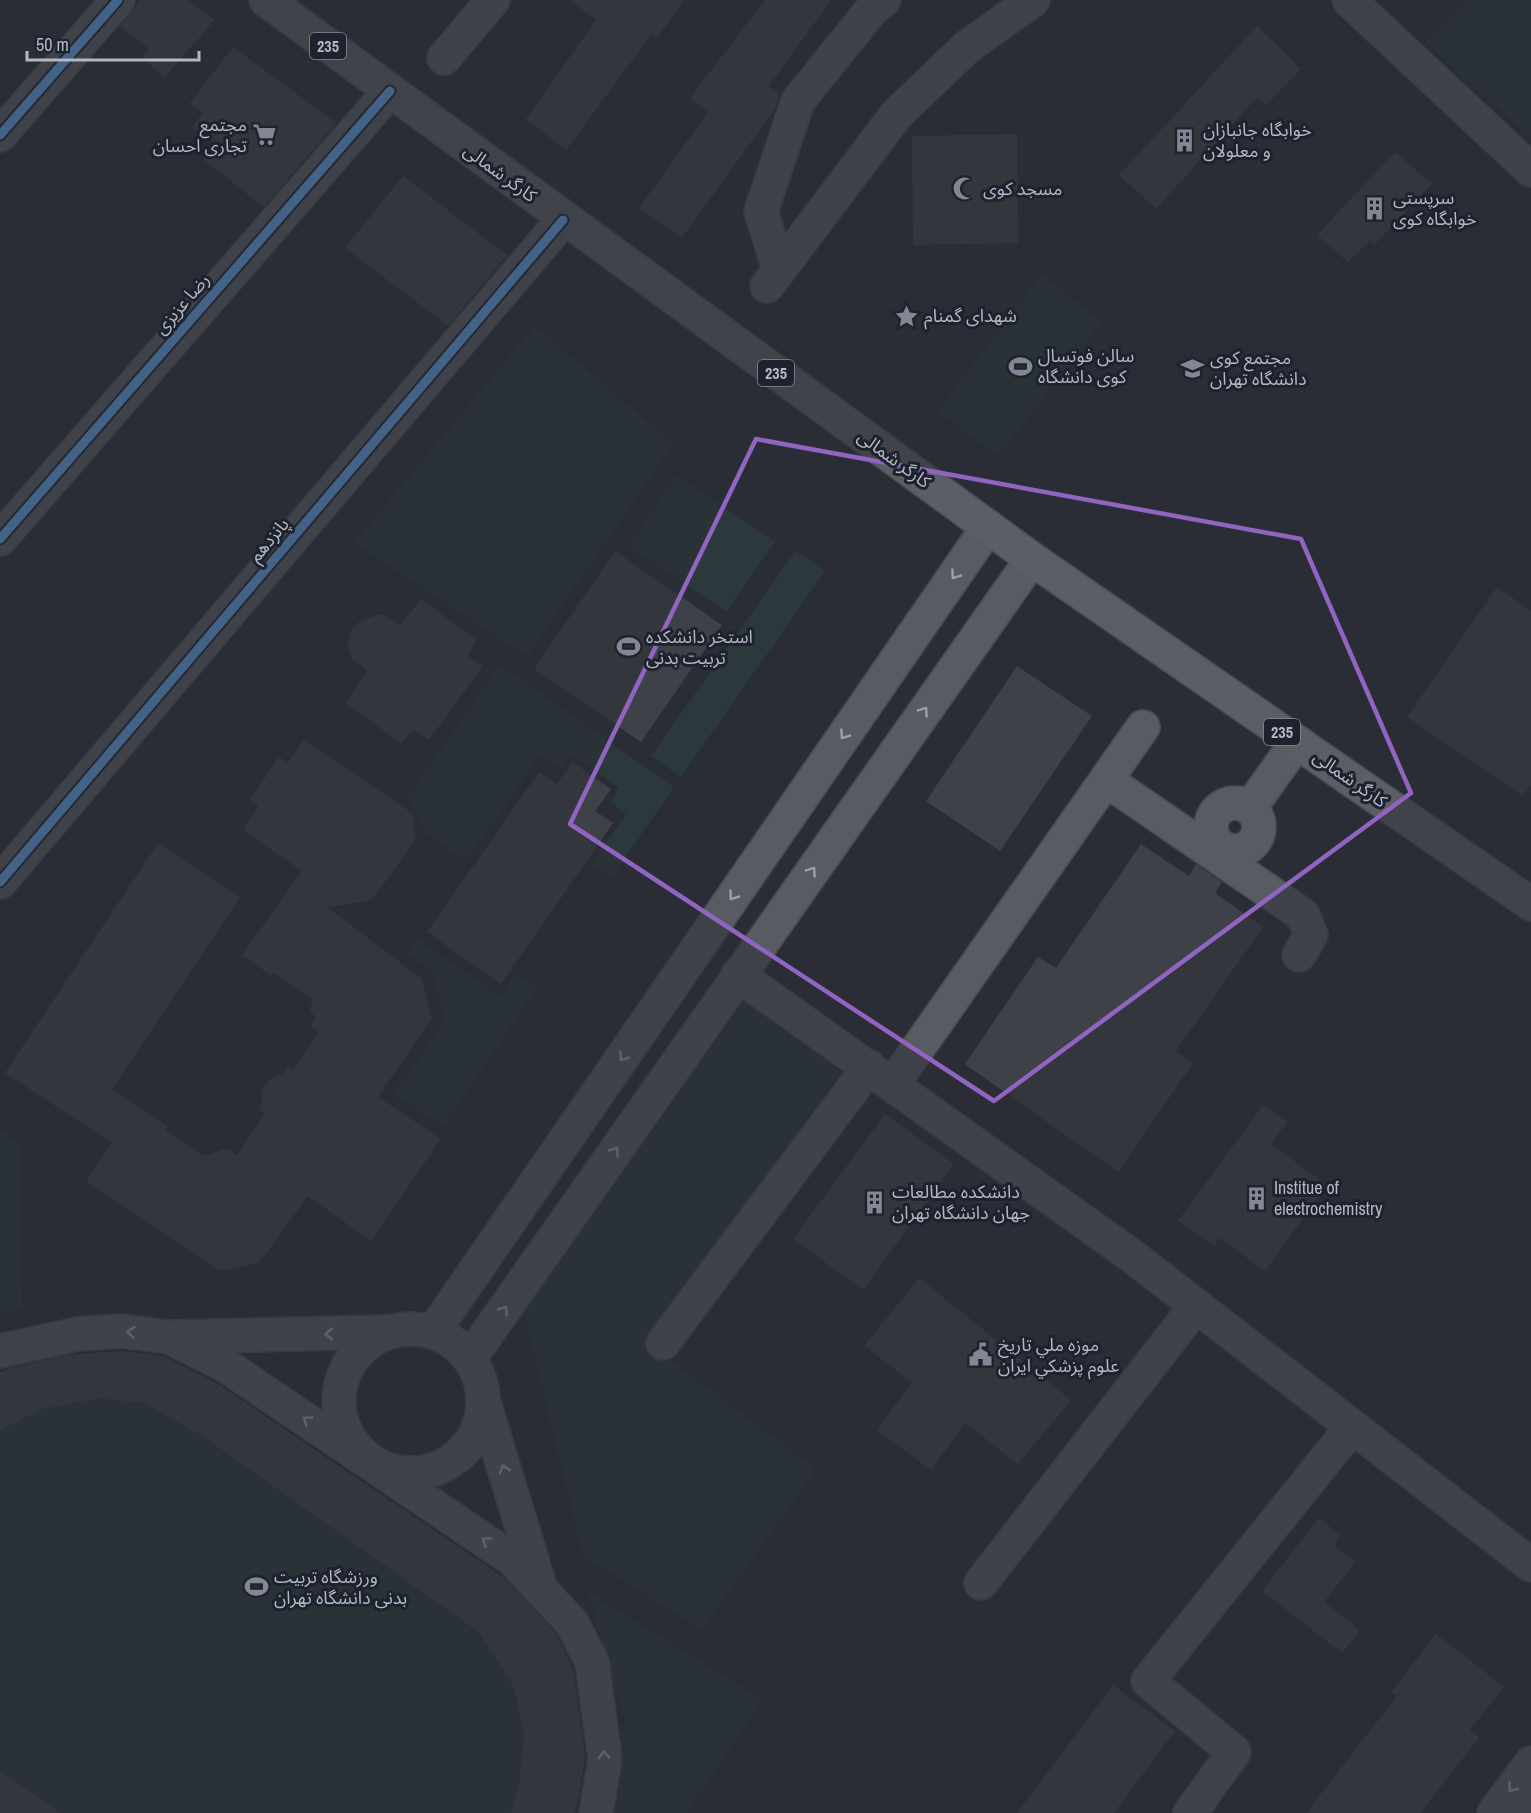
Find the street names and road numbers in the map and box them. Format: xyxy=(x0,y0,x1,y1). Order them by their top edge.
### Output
road number: 235 xyxy=(310,33,346,59)
street label: کارگر شمالی xyxy=(459,138,542,208)
street label: رضا عزیزی xyxy=(148,268,215,340)
road number: 235 xyxy=(758,360,794,386)
street label: کارگر شمالی xyxy=(853,424,936,494)
street label: پانزدهم xyxy=(243,512,295,568)
road number: 235 xyxy=(1264,719,1300,745)
street label: کارگر شمالی xyxy=(1308,744,1393,814)

